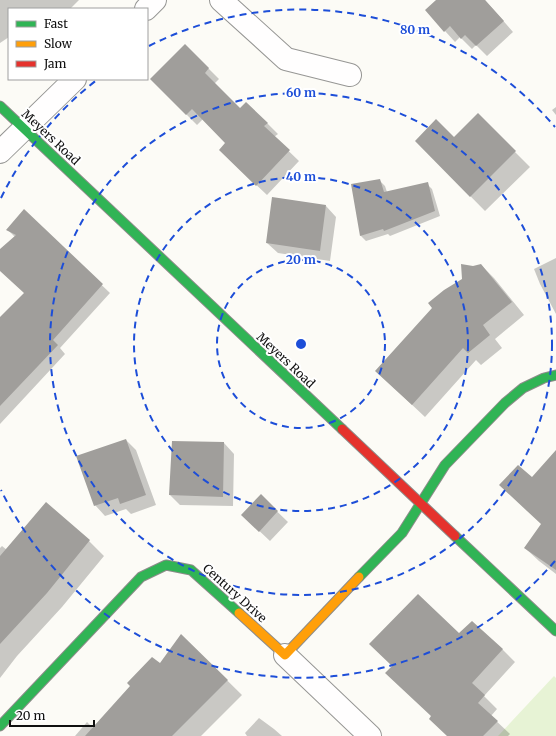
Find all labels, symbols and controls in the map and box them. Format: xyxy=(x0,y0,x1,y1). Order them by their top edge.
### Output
legend xyxy=(8,8,148,80)
text: Fast xyxy=(44,16,68,31)
text: 80 m xyxy=(400,22,430,37)
text: Slow xyxy=(44,36,73,51)
text: Jam xyxy=(43,56,67,71)
text: 60 m xyxy=(286,85,316,100)
street label: Meyers Road xyxy=(19,106,83,168)
text: 40 m xyxy=(286,169,316,184)
text: 20 m xyxy=(286,252,316,267)
street label: Meyers Road xyxy=(254,329,318,391)
centre of rings xyxy=(294,337,308,351)
street label: Century Drive xyxy=(200,561,270,625)
scale bar xyxy=(10,702,94,728)
text: 20 m xyxy=(16,708,45,723)

